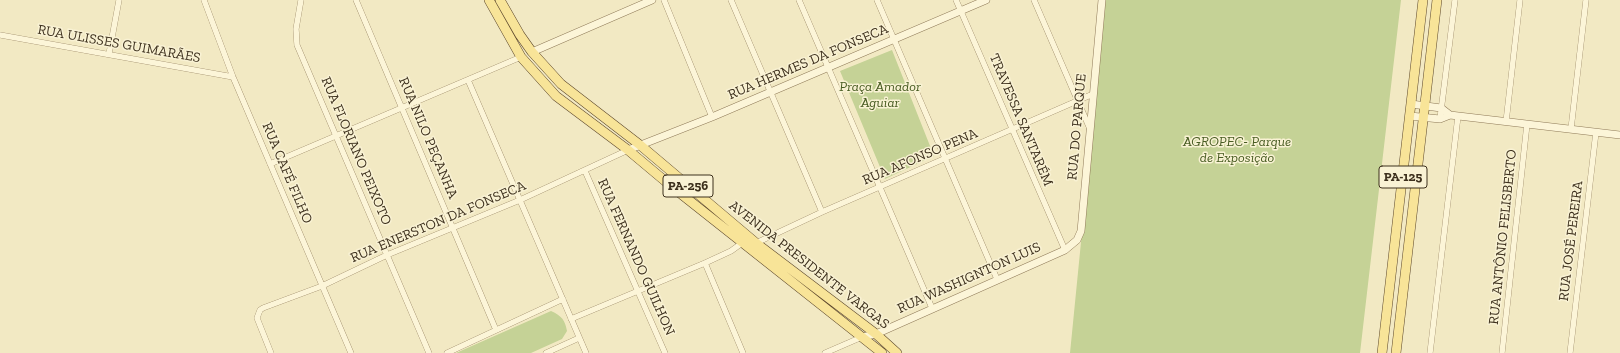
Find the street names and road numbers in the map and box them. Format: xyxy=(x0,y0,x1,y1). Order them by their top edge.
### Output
street label: RUA ULISSES GUIMARÃES xyxy=(36,21,202,67)
street label: RUA HERMES DA FONSECA xyxy=(725,21,891,103)
street label: TRAVESSA SANTARÉM xyxy=(985,51,1057,189)
street label: RUA DO PARQUE xyxy=(1064,73,1090,181)
street label: RUA FLORIANO PEIXOTO xyxy=(317,74,395,228)
street label: RUA NILO PEÇANHA xyxy=(395,75,461,201)
street label: RUA CAFÉ FILHO xyxy=(258,120,316,226)
street label: RUA AFONSO PENA xyxy=(860,125,980,189)
street label: RUA ANTÔNIO FELISBERTO xyxy=(1485,149,1521,325)
road number: PA-125 xyxy=(1379,166,1427,188)
road number: PA-256 xyxy=(663,175,713,197)
street label: RUA FERNANDO GUILHON xyxy=(594,176,678,338)
street label: RUA ENERSTON DA FONSECA xyxy=(348,177,528,267)
street label: RUA JOSÉ PEREIRA xyxy=(1555,180,1587,302)
street label: AVENIDA PRESIDENTE VARGAS xyxy=(725,197,893,333)
street label: RUA WASHIGNTON LUIS xyxy=(895,239,1043,317)

